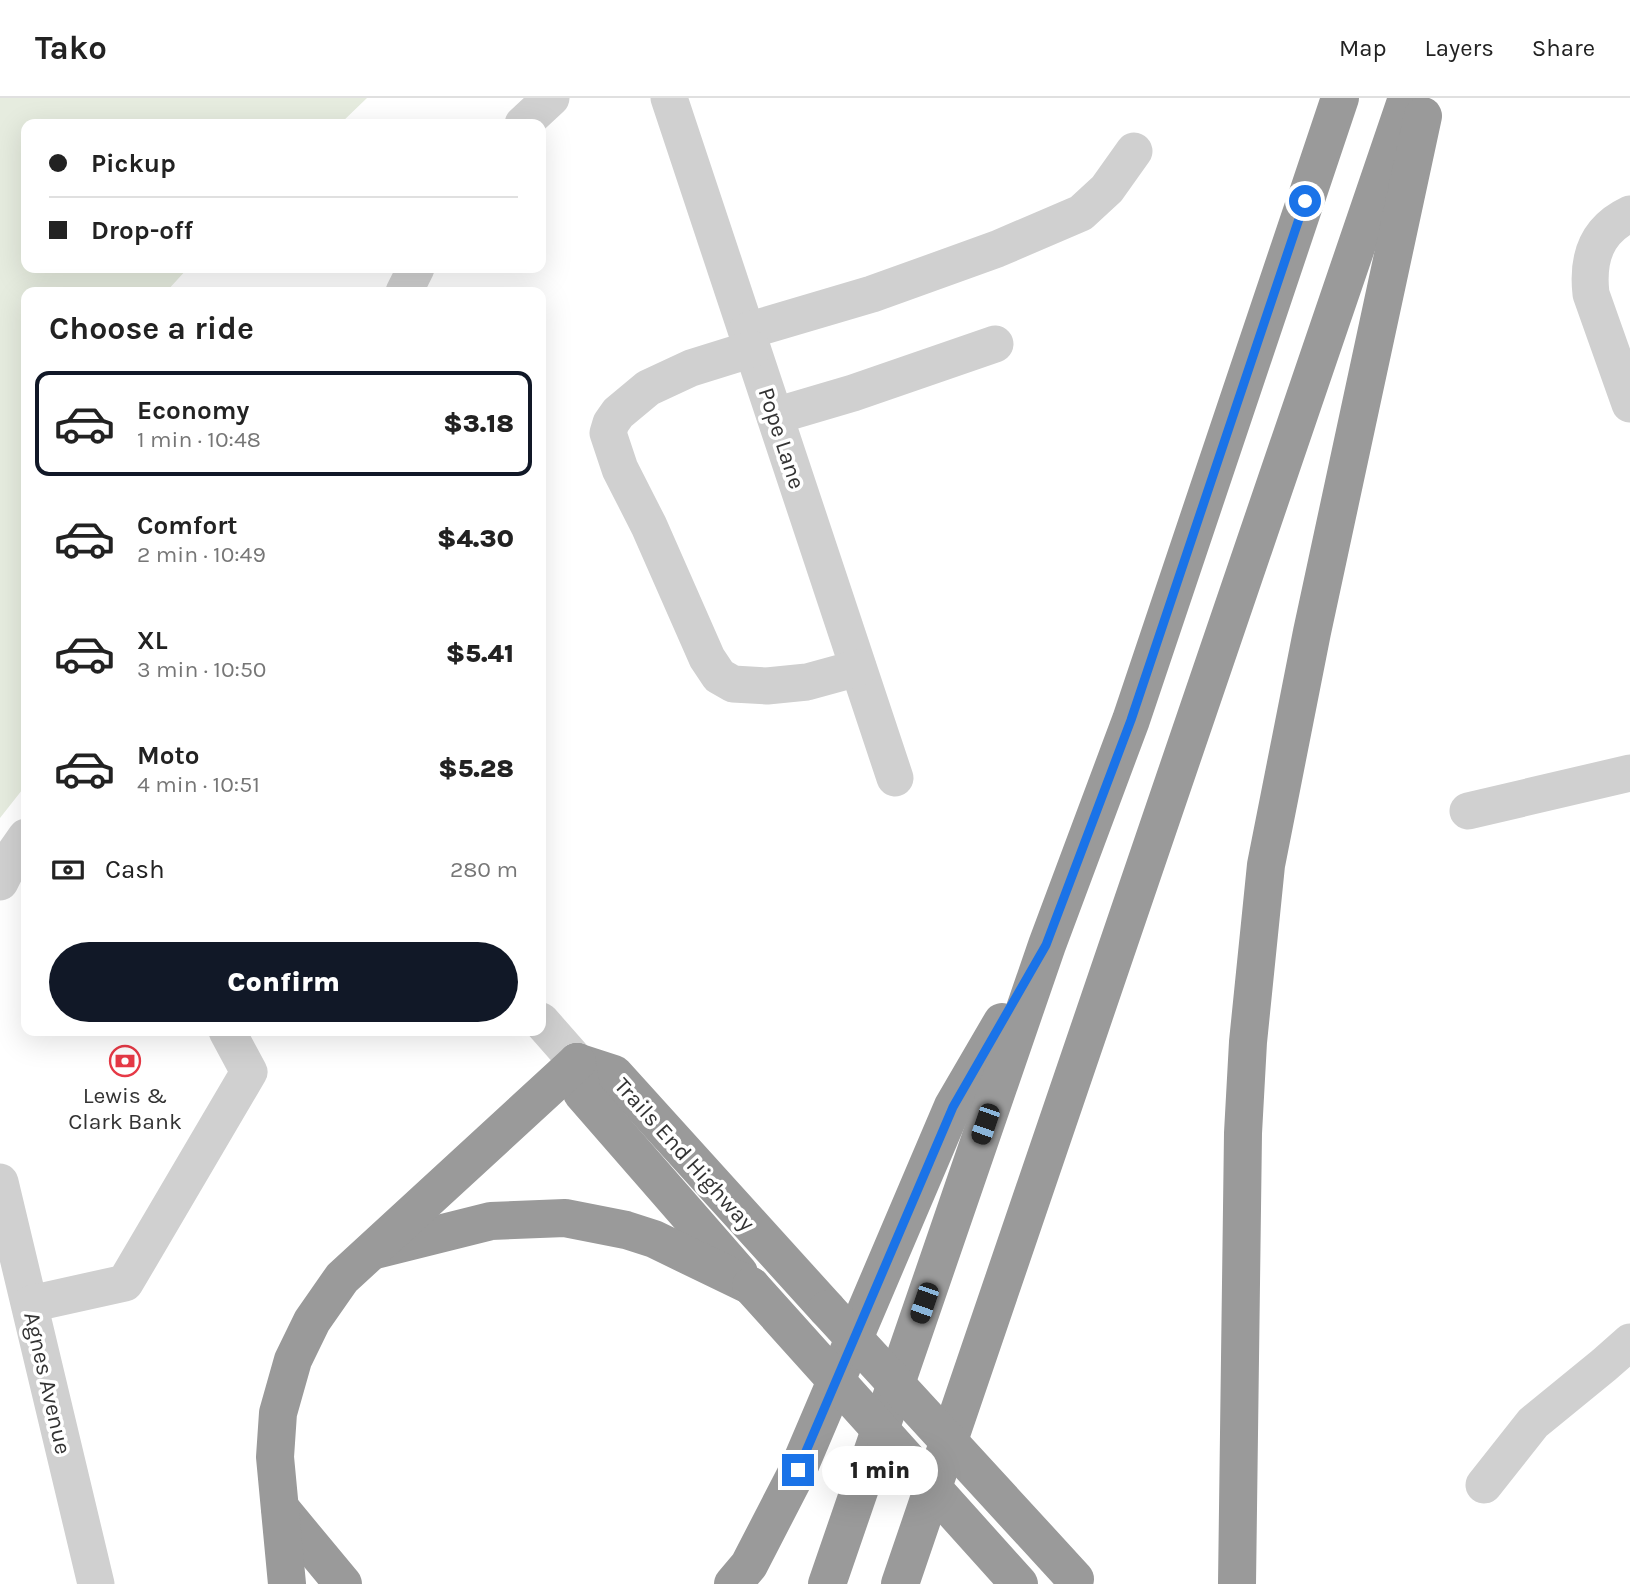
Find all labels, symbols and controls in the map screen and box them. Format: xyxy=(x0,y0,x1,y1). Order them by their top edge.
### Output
text: Tako xyxy=(35,29,107,67)
text: Map xyxy=(1339,34,1387,62)
text: Layers xyxy=(1425,34,1494,62)
text: Share xyxy=(1532,34,1595,62)
text: Pickup xyxy=(91,148,176,179)
route start xyxy=(1289,185,1321,217)
text: Drop-off xyxy=(91,215,193,246)
text: Choose a ride xyxy=(49,310,254,347)
street label: Pope Lane xyxy=(752,384,811,492)
icon: car xyxy=(53,392,116,455)
text: Economy xyxy=(137,395,249,426)
text: $3.18 xyxy=(443,408,514,439)
text: 1 min · 10:48 xyxy=(137,426,261,453)
icon: car xyxy=(53,507,116,570)
text: Comfort xyxy=(137,510,238,541)
text: $4.30 xyxy=(437,523,514,554)
text: 2 min · 10:49 xyxy=(137,541,266,568)
icon: car xyxy=(53,622,116,685)
text: XL xyxy=(137,625,168,656)
text: $5.41 xyxy=(446,638,514,669)
text: 3 min · 10:50 xyxy=(137,656,267,683)
icon: car xyxy=(53,737,116,800)
text: Moto xyxy=(137,740,199,771)
text: $5.28 xyxy=(438,753,514,784)
text: 4 min · 10:51 xyxy=(137,771,260,798)
icon: cash xyxy=(49,851,87,889)
text: Cash xyxy=(105,854,165,885)
text: 280 m xyxy=(450,856,518,883)
button: Confirm xyxy=(49,942,518,1022)
bank icon: Lewis & Clark Bank xyxy=(108,1044,142,1078)
street label: Trails End Highway xyxy=(609,1072,761,1237)
place label: Lewis & Clark Bank xyxy=(68,1082,182,1135)
car xyxy=(969,1101,1002,1147)
car xyxy=(908,1280,941,1326)
street label: Agnes Avenue xyxy=(18,1309,77,1457)
callout: 1 min xyxy=(822,1446,938,1494)
route end xyxy=(782,1454,814,1486)
text: 1 min xyxy=(850,1457,910,1484)

